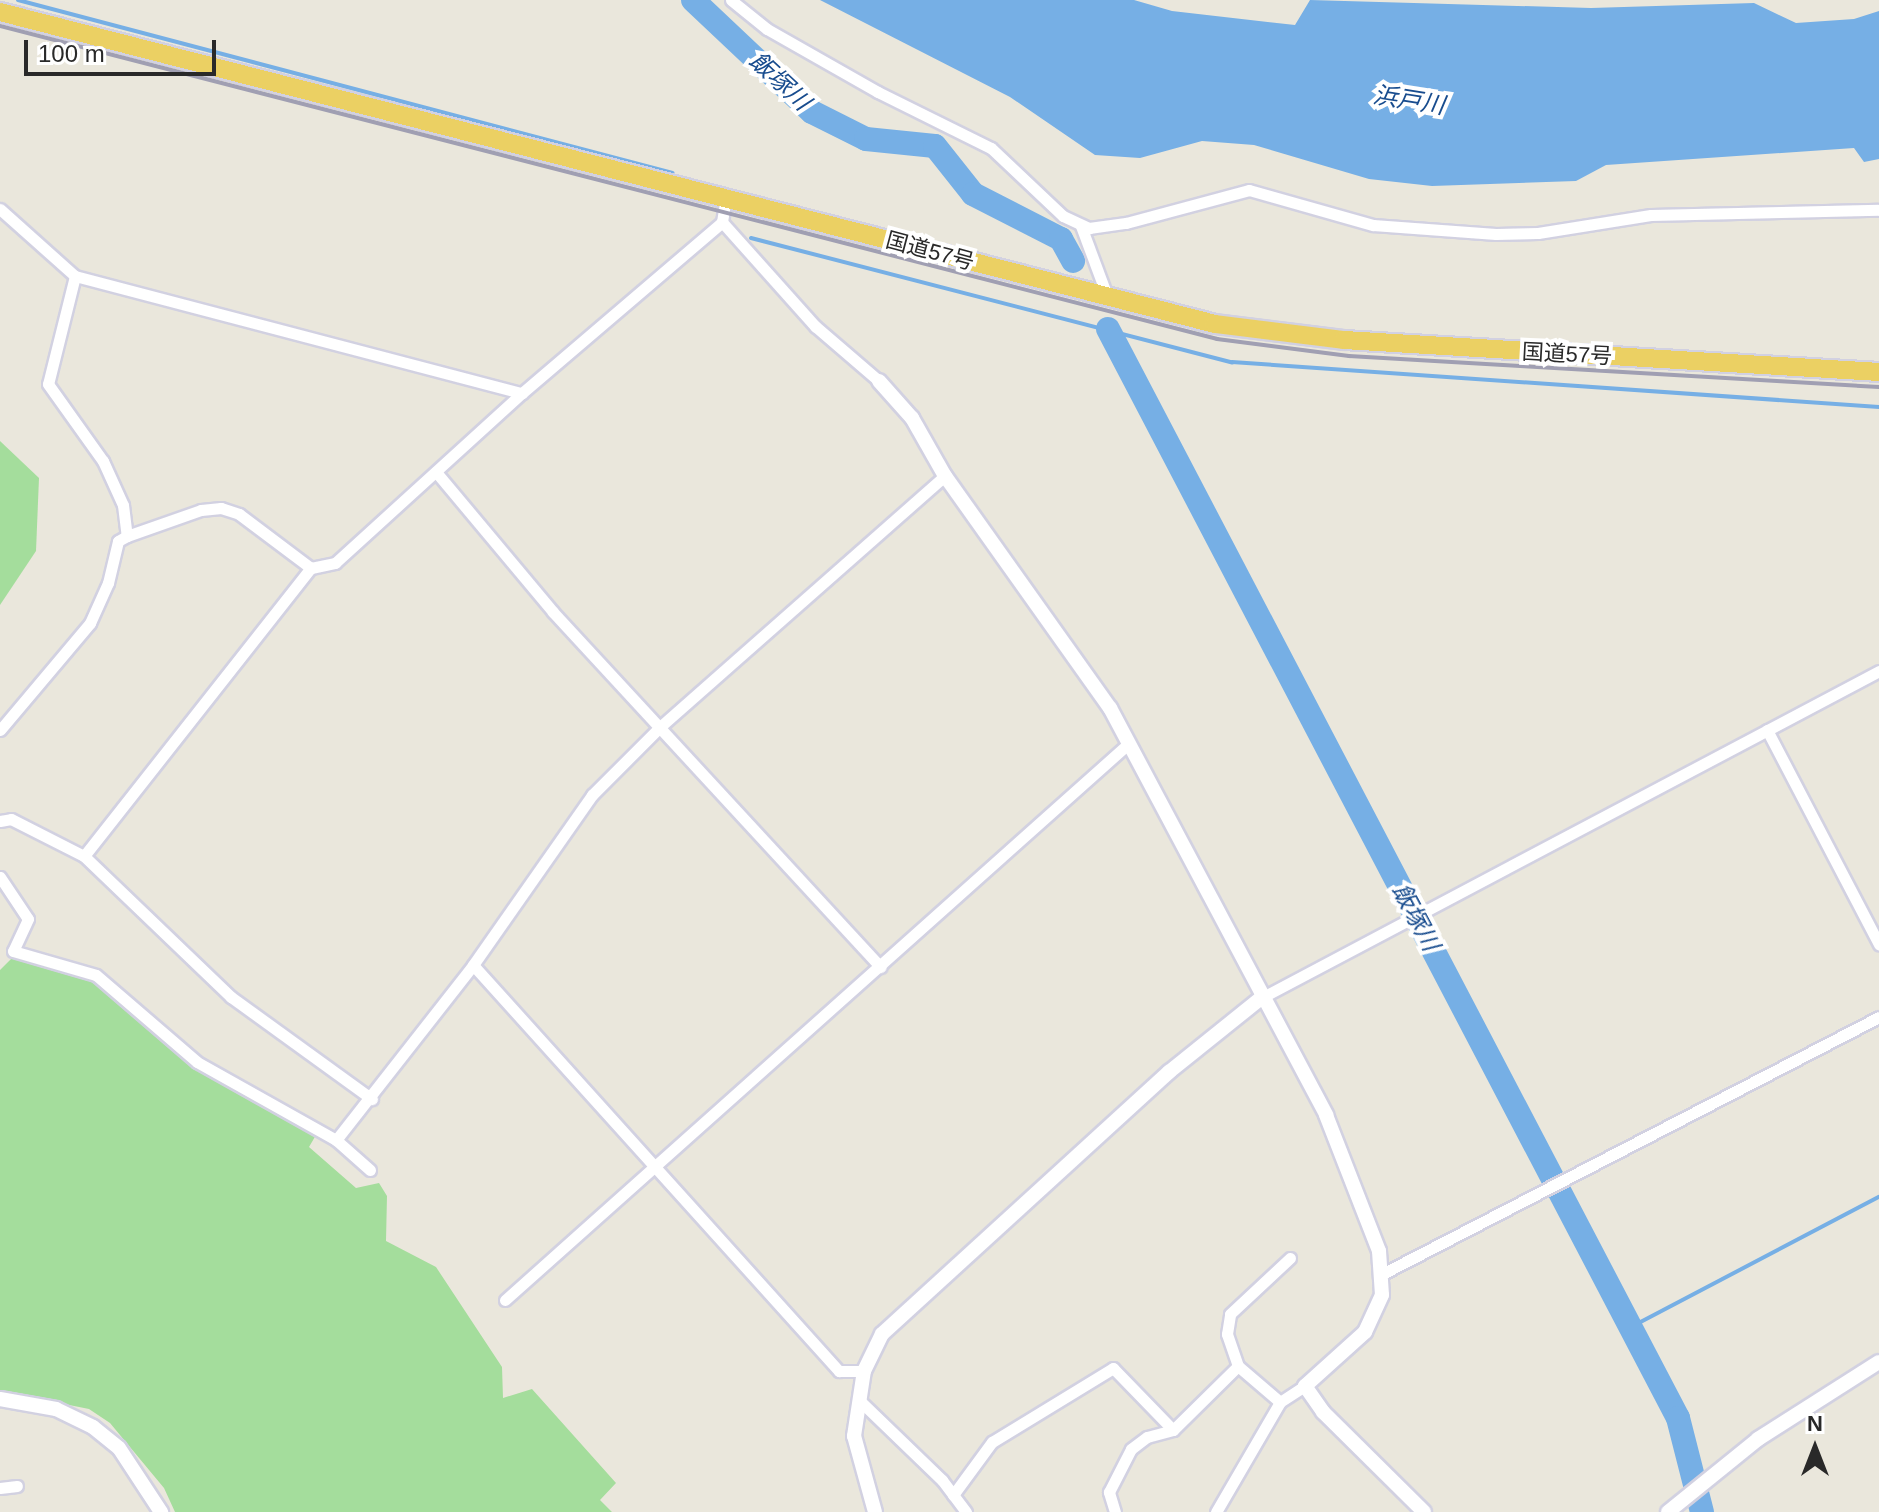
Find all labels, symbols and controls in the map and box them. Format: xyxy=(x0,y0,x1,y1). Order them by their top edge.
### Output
scale bar xyxy=(28,24,220,74)
text: 100 m xyxy=(38,40,105,67)
water label: 飯塚川 xyxy=(744,46,816,116)
water label: 浜戸川 xyxy=(1371,80,1447,120)
street label: 国道57号 xyxy=(883,227,977,275)
street label: 国道57号 xyxy=(1521,338,1613,370)
water label: 飯塚川 xyxy=(1386,878,1446,956)
north arrow xyxy=(1775,1408,1855,1488)
text: N xyxy=(1807,1411,1823,1436)

